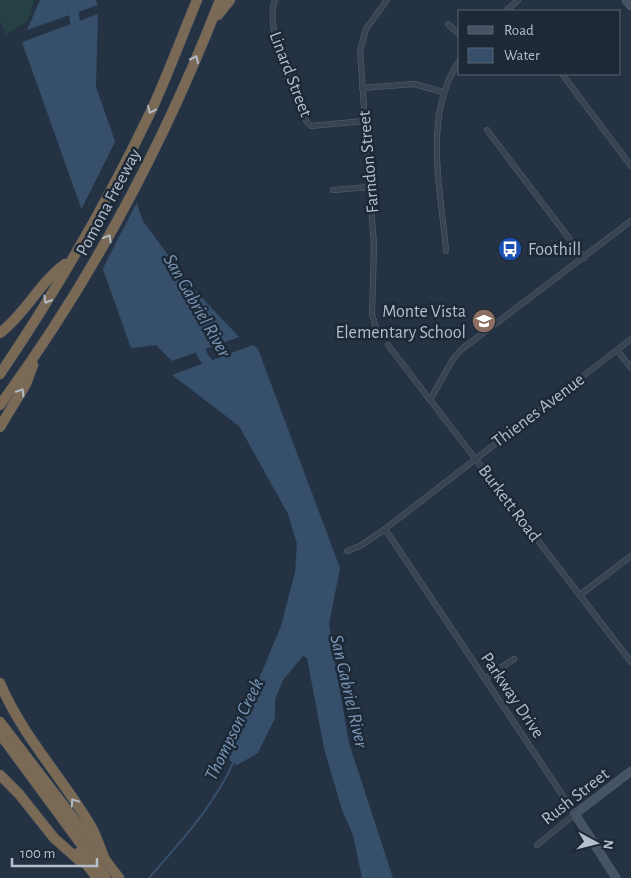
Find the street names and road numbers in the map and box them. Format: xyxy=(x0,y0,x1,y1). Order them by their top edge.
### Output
street label: Linard Street xyxy=(266,29,315,120)
street label: Farndon Street xyxy=(356,109,382,214)
street label: Pomona Freeway xyxy=(73,146,145,259)
street label: Thienes Avenue xyxy=(489,370,588,451)
street label: Burkett Road xyxy=(475,462,544,545)
street label: Parkway Drive xyxy=(477,649,547,742)
street label: Rush Street xyxy=(538,765,613,829)

